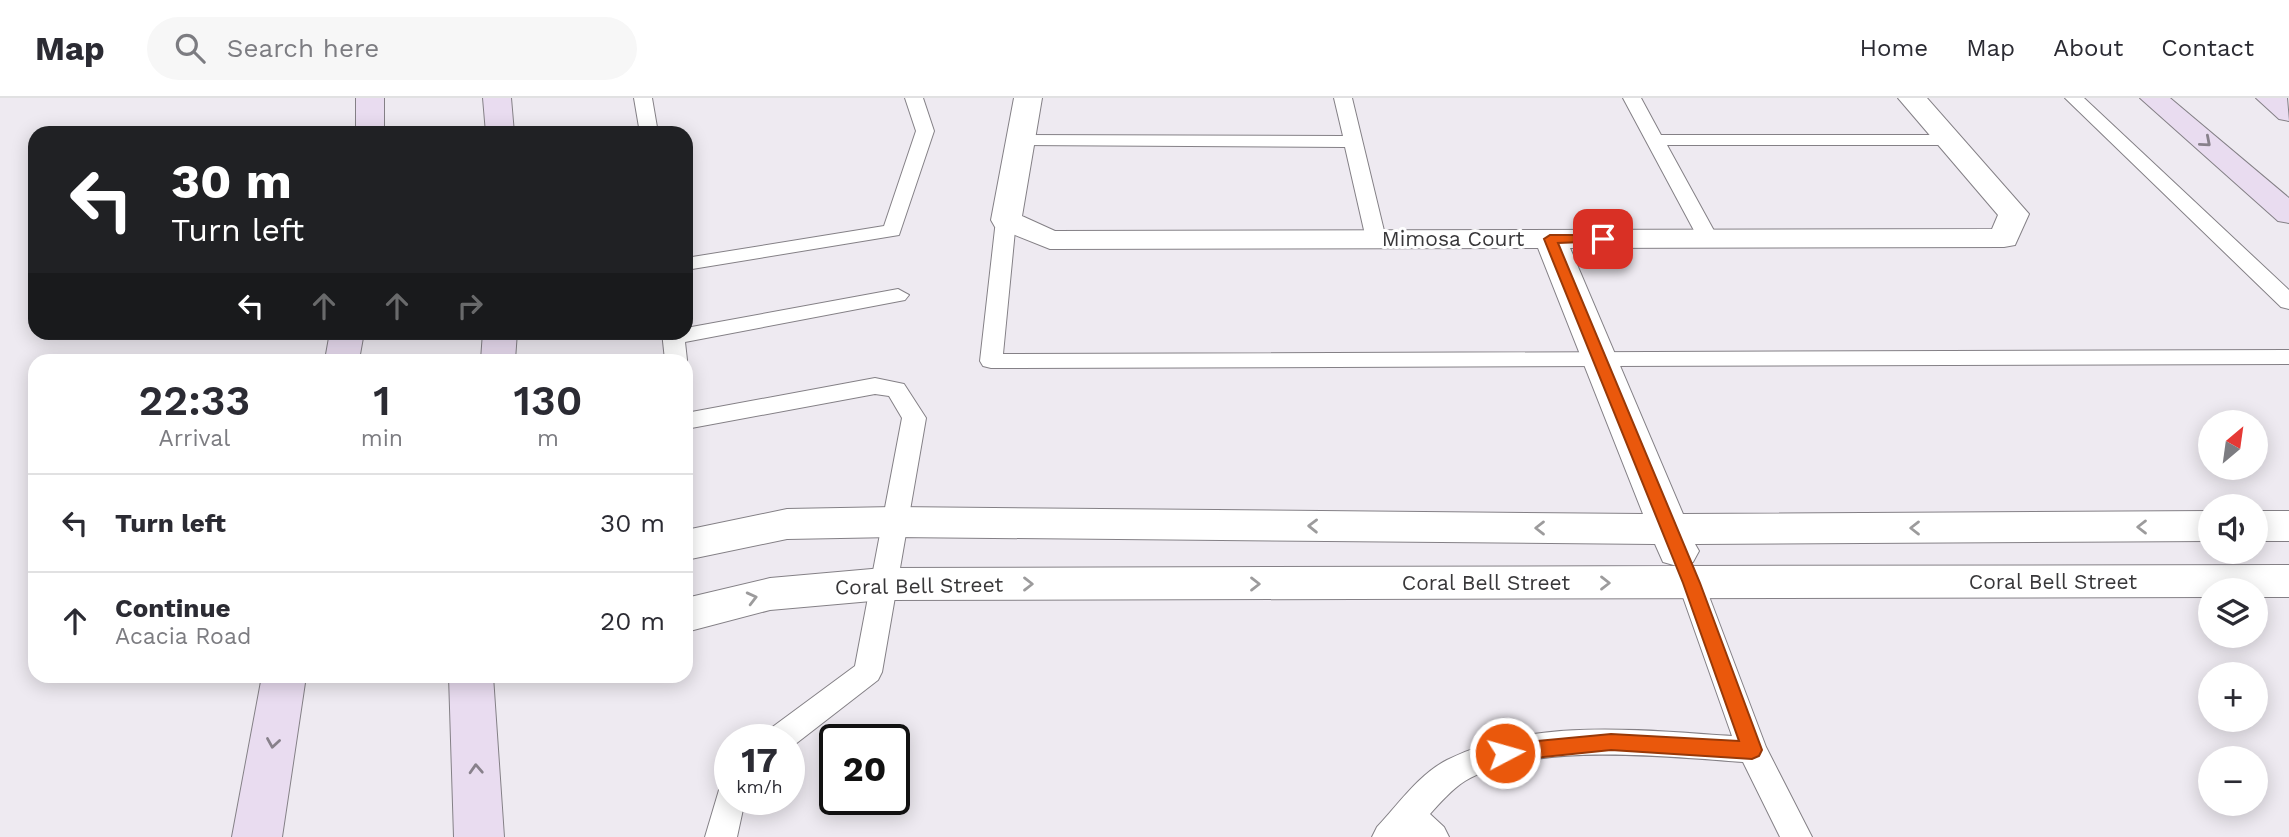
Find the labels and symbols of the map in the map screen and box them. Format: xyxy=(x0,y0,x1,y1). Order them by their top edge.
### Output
one-way arrow xyxy=(2197,134,2210,146)
pin xyxy=(1573,209,1633,269)
street label: Mimosa Court xyxy=(1382,226,1524,251)
north arrow xyxy=(2198,410,2268,480)
one-way arrow xyxy=(1307,518,1317,534)
one-way arrow xyxy=(2136,519,2147,535)
one-way arrow xyxy=(1534,520,1545,536)
one-way arrow xyxy=(1909,520,1919,536)
street label: Coral Bell Street xyxy=(1969,569,2137,594)
street label: Coral Bell Street xyxy=(1402,570,1570,595)
street label: Coral Bell Street xyxy=(835,572,1004,599)
one-way arrow xyxy=(1600,575,1611,591)
one-way arrow xyxy=(1023,576,1033,592)
one-way arrow xyxy=(1250,576,1261,592)
one-way arrow xyxy=(746,592,758,606)
position arrow xyxy=(1468,716,1542,790)
speed limit sign: 20 xyxy=(819,724,910,815)
one-way arrow xyxy=(266,737,281,749)
one-way arrow xyxy=(468,763,483,774)

